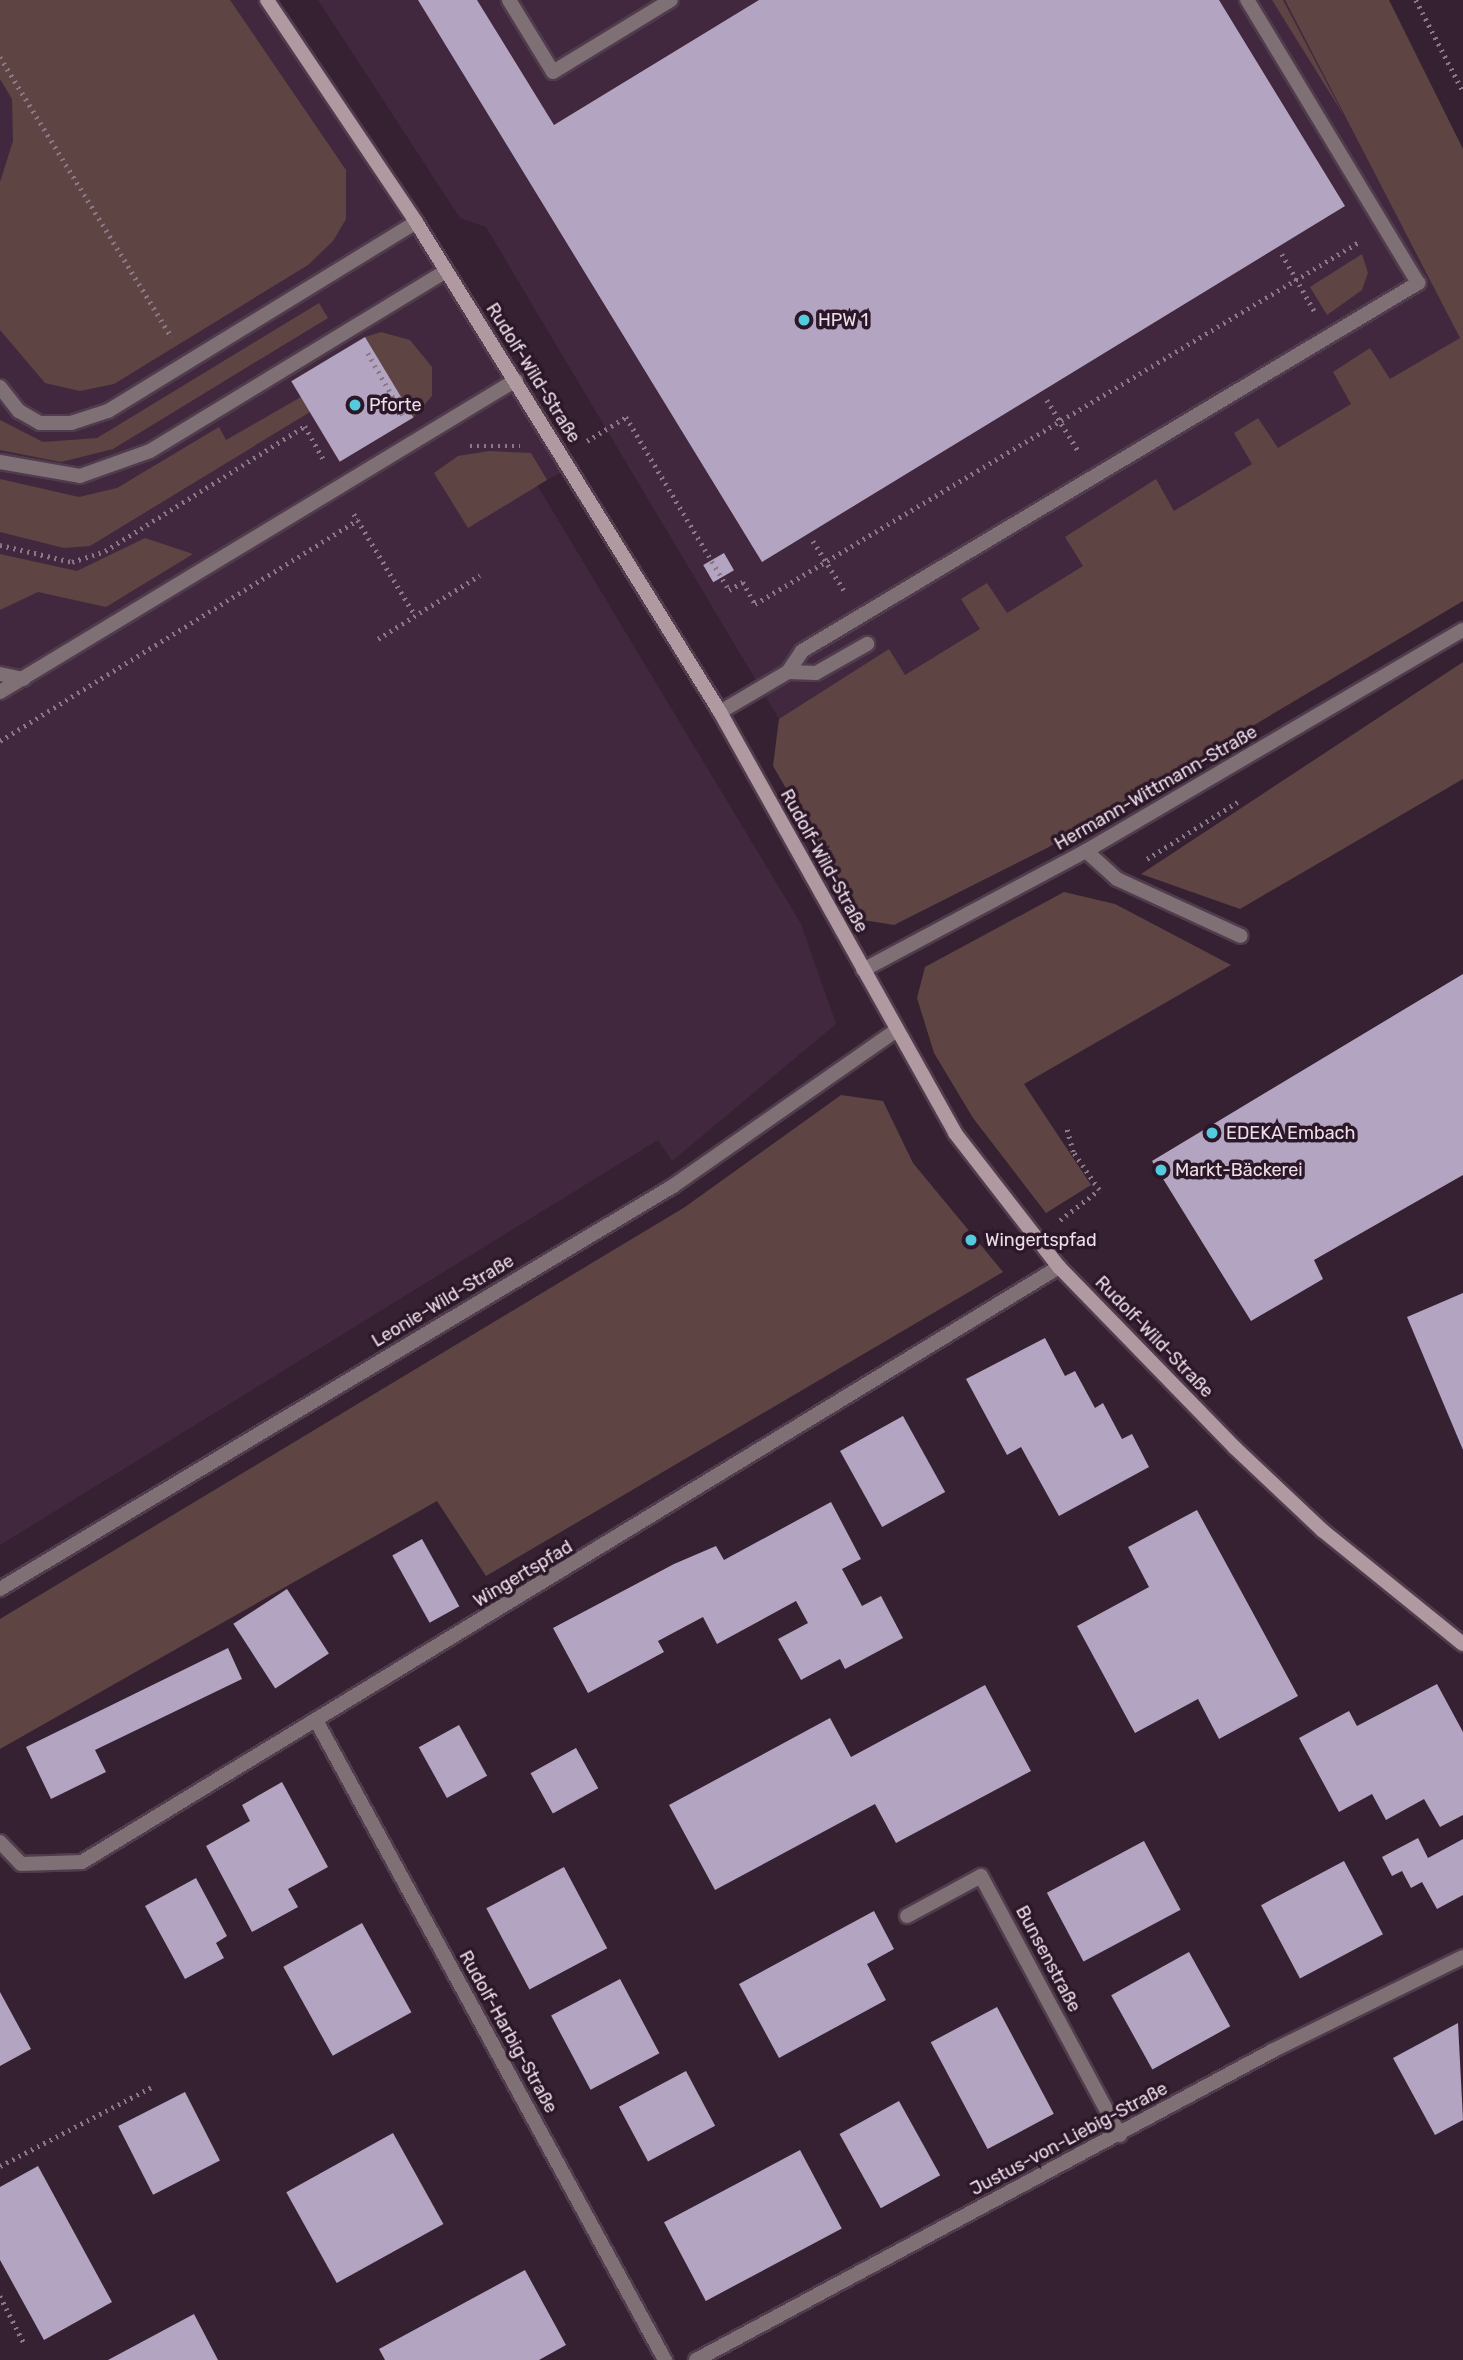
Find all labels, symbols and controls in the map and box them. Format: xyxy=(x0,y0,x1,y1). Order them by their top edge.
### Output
street label: Rudolf-Wild-Straße xyxy=(481,299,585,447)
place label: HPW 1 xyxy=(818,309,869,331)
marker: HPW 1 xyxy=(796,312,812,328)
place label: Pforte xyxy=(369,394,422,416)
marker: Pforte xyxy=(347,397,363,413)
street label: Hermann-Wittmann-Straße xyxy=(1051,721,1261,855)
street label: Rudolf-Wild-Straße xyxy=(776,786,872,936)
place label: EDEKA Embach xyxy=(1226,1122,1356,1144)
marker: EDEKA Embach xyxy=(1204,1125,1220,1141)
place label: Markt-Bäckerei xyxy=(1175,1159,1303,1181)
marker: Markt-Bäckerei xyxy=(1153,1162,1169,1178)
place label: Wingertspfad xyxy=(985,1229,1097,1251)
marker: Wingertspfad xyxy=(963,1232,979,1248)
street label: Leonie-Wild-Straße xyxy=(368,1250,518,1352)
street label: Rudolf-Wild-Straße xyxy=(1090,1272,1218,1402)
street label: Wingertspfad xyxy=(470,1536,576,1612)
street label: Bunsenstraße xyxy=(1011,1902,1085,2016)
street label: Rudolf-Harbig-Straße xyxy=(454,1947,562,2117)
street label: Justus-von-Liebig-Straße xyxy=(967,2078,1171,2200)

